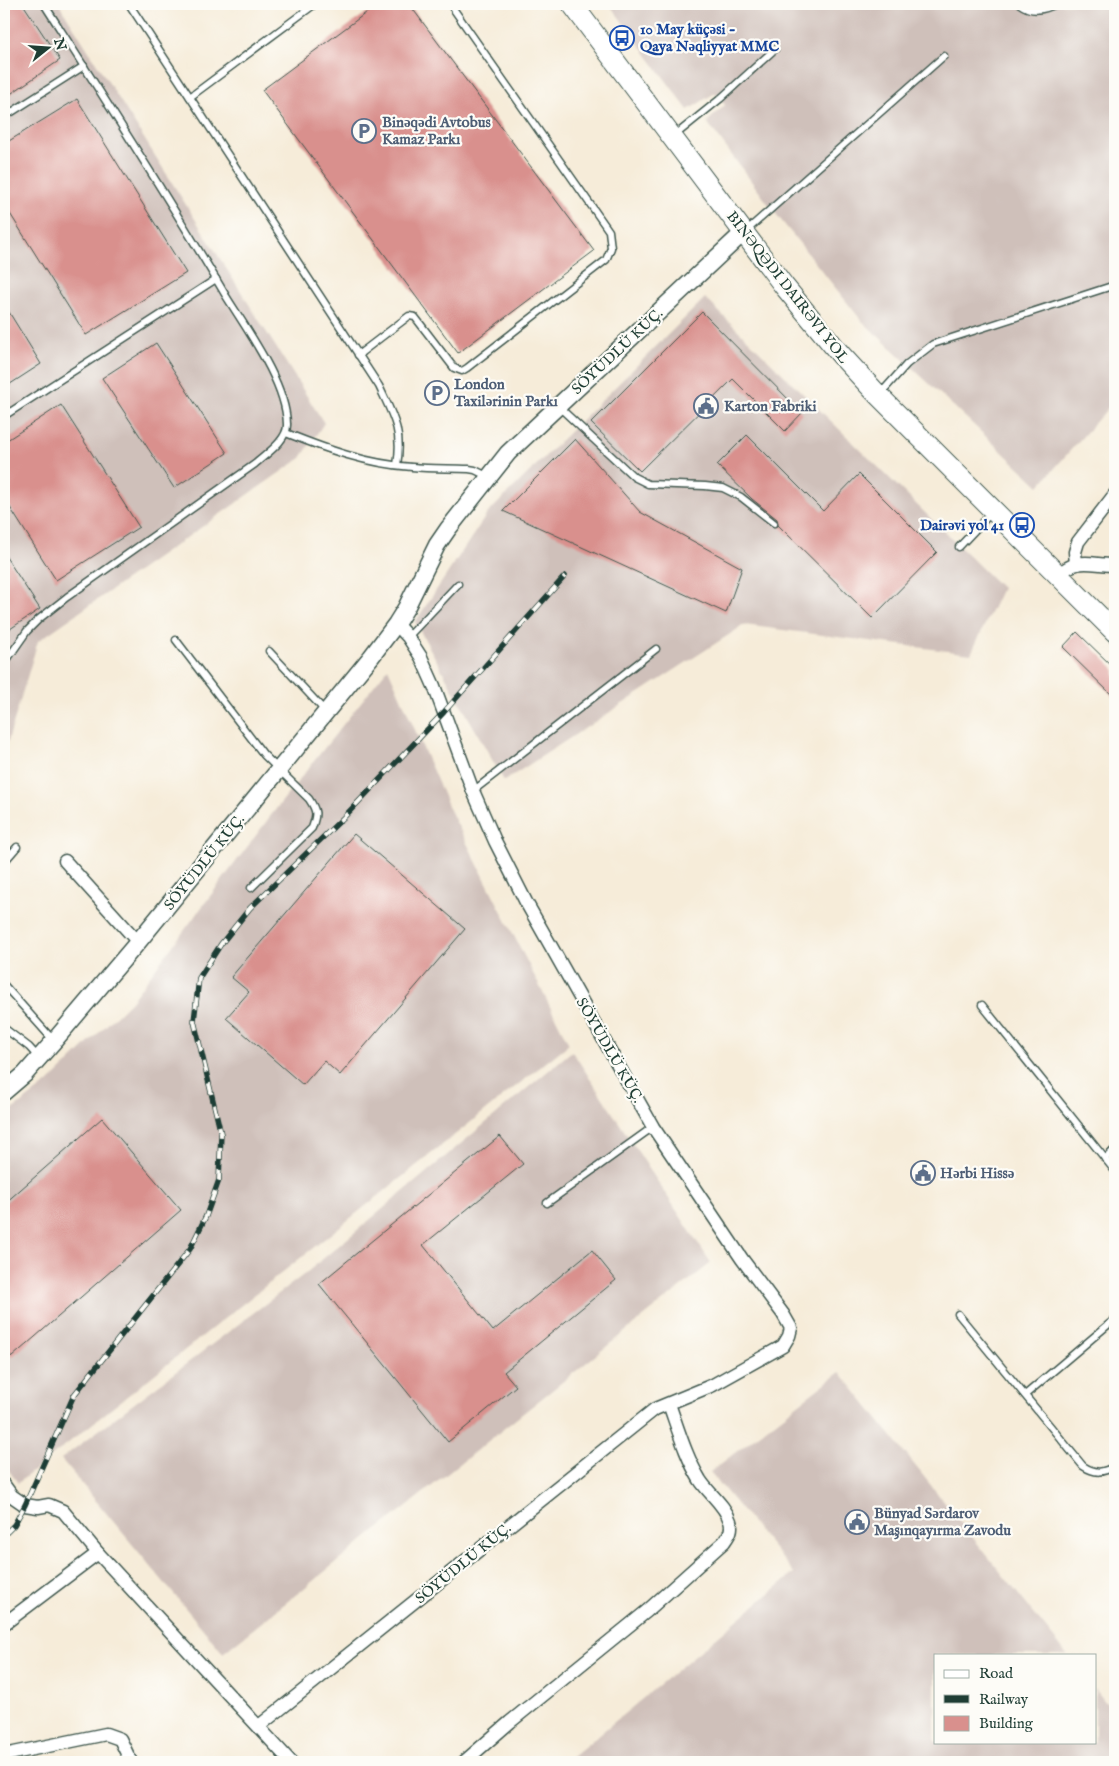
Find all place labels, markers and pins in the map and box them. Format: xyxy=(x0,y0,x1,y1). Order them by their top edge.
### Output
place label: 10 May küçəsi - Qaya Nəqliyyat MMC xyxy=(640,20,779,56)
bus stop icon: 10 May küçəsi - Qaya Nəqliyyat MMC xyxy=(609,25,635,51)
place label: Binəqədi Avtobus Kamaz Parkı xyxy=(382,113,491,149)
parking icon: Binəqədi Avtobus Kamaz Parkı xyxy=(351,118,377,144)
place label: London Taxilərinin Parkı xyxy=(453,375,558,411)
parking icon: London Taxilərinin Parkı xyxy=(424,380,450,406)
public building icon: Karton Fabriki xyxy=(693,393,719,419)
place label: Karton Fabriki xyxy=(724,397,817,416)
bus stop icon: Dairəvi yol 41 xyxy=(1009,512,1035,538)
place label: Dairəvi yol 41 xyxy=(920,516,1004,535)
public building icon: Hərbi Hissə xyxy=(910,1160,936,1186)
place label: Hərbi Hissə xyxy=(940,1164,1015,1183)
place label: Bünyad Sərdarov Maşınqayırma Zavodu xyxy=(874,1504,1011,1540)
public building icon: Bünyad Sərdarov Maşınqayırma Zavodu xyxy=(844,1509,870,1535)

